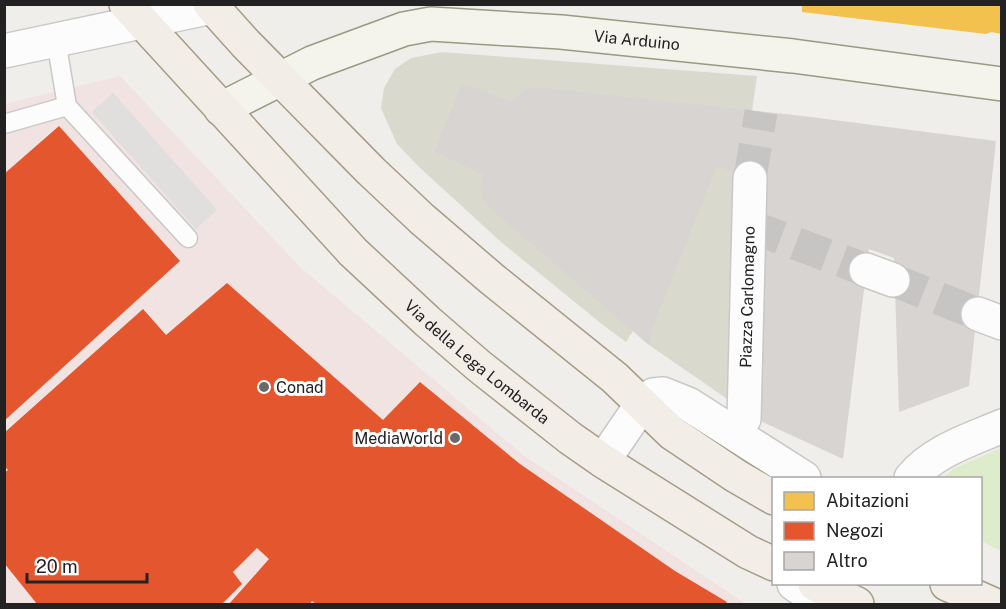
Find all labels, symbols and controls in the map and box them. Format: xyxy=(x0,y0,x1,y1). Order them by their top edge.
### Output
street label: Via Arduino xyxy=(593,26,681,54)
street label: Piazza Carlomagno xyxy=(736,226,758,368)
street label: Via della Lega Lombarda xyxy=(401,296,553,428)
place label: Conad xyxy=(276,378,324,397)
marker: Conad xyxy=(257,380,271,394)
place label: MediaWorld xyxy=(354,429,443,448)
marker: MediaWorld xyxy=(448,431,462,445)
legend xyxy=(772,477,982,585)
text: Abitazioni xyxy=(826,490,909,511)
text: Negozi xyxy=(826,520,884,541)
scale bar xyxy=(27,546,147,584)
text: Altro xyxy=(826,550,868,571)
text: 20 m xyxy=(36,556,78,577)

